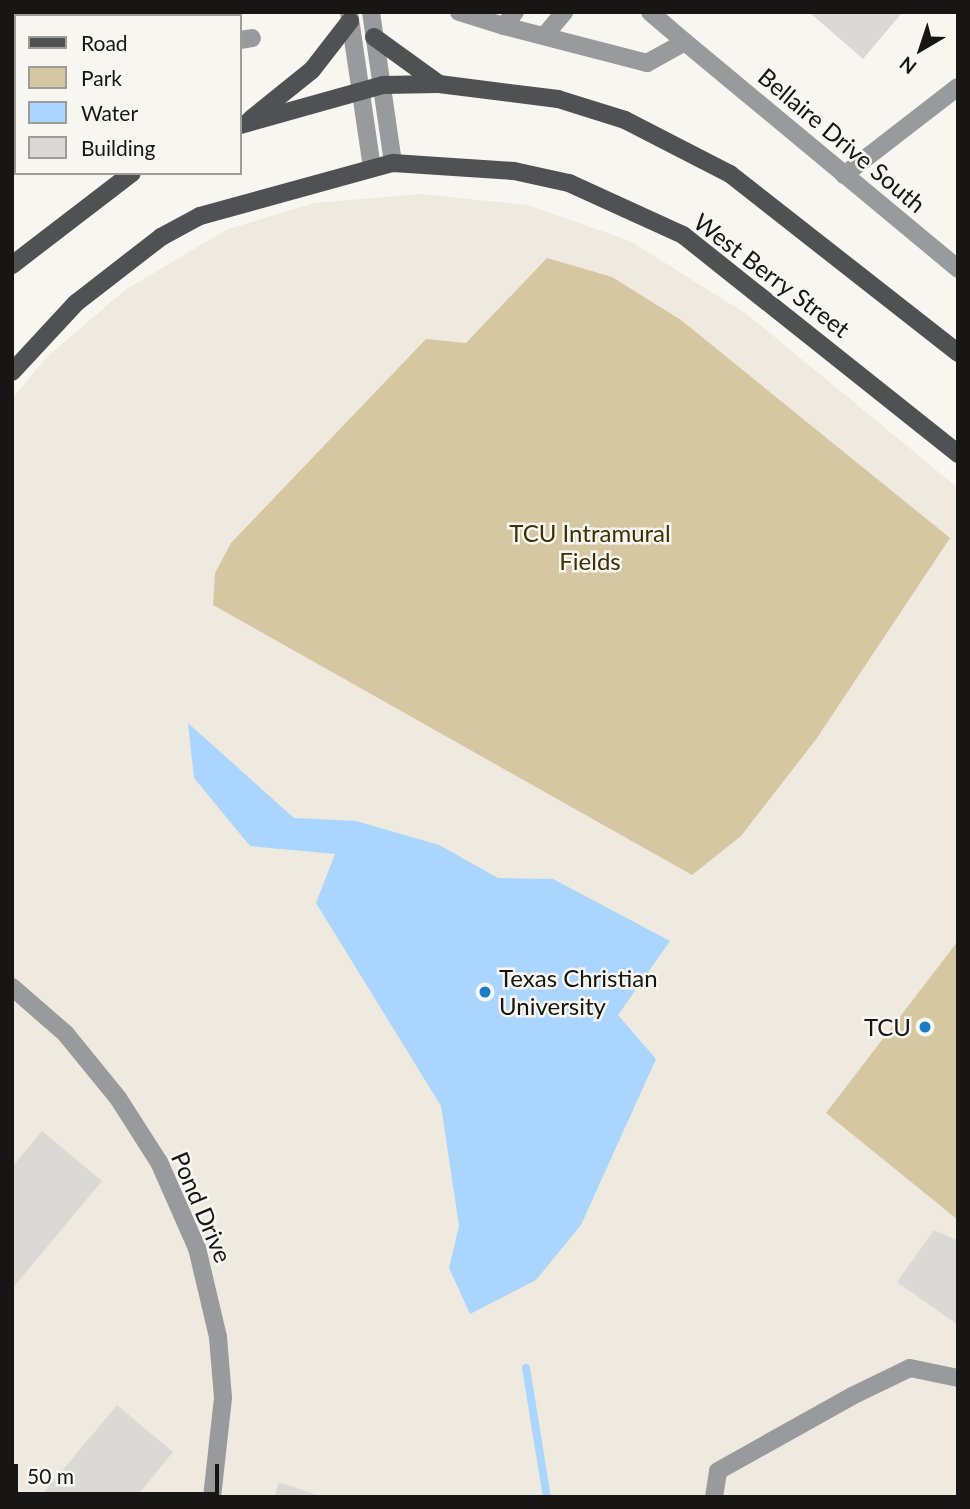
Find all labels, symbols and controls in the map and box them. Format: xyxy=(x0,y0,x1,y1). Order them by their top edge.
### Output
legend xyxy=(14,14,242,175)
north arrow xyxy=(886,14,956,84)
text: Road xyxy=(81,30,128,55)
text: N xyxy=(895,52,920,79)
street label: Bellaire Drive South xyxy=(753,62,931,218)
text: Park xyxy=(81,65,122,90)
text: Water xyxy=(81,100,138,125)
text: Building xyxy=(81,135,156,160)
street label: West Berry Street xyxy=(688,207,856,343)
park label: TCU Intramural Fields xyxy=(509,519,671,575)
place label: Texas Christian University xyxy=(499,964,658,1020)
marker: Texas Christian University xyxy=(477,984,493,1000)
place label: TCU xyxy=(864,1013,911,1041)
marker: TCU xyxy=(917,1019,933,1035)
street label: Pond Drive xyxy=(166,1147,238,1267)
scale bar xyxy=(18,1450,222,1494)
text: 50 m xyxy=(27,1463,74,1488)

